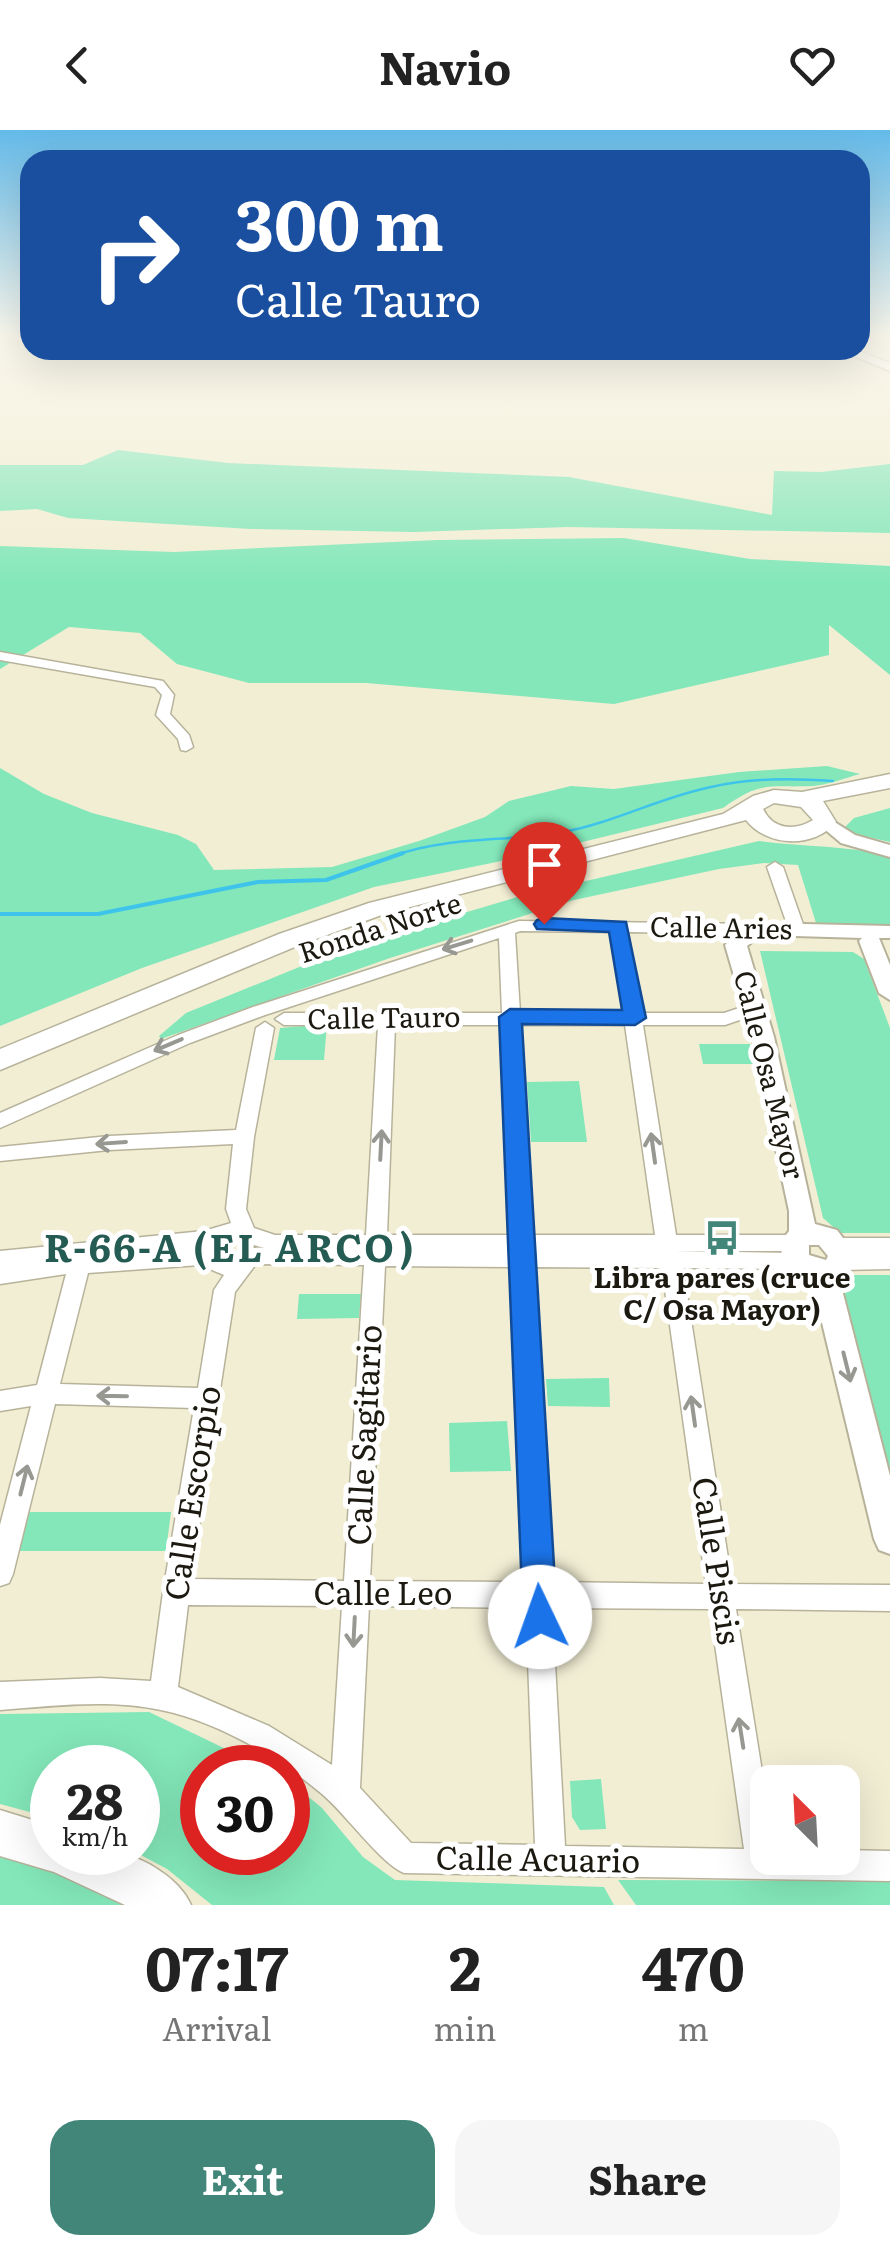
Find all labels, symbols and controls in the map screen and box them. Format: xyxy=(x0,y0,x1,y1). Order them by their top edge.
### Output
text: Navio xyxy=(379,32,511,99)
icon: back xyxy=(50,38,105,93)
icon: heart xyxy=(785,38,840,93)
text: 300 m xyxy=(235,169,444,273)
icon: right xyxy=(70,190,200,320)
text: Calle Tauro xyxy=(235,264,481,331)
pin xyxy=(502,822,587,925)
icon: arrive xyxy=(517,837,572,892)
street label: Ronda Norte xyxy=(293,880,466,972)
street label: Calle Aries xyxy=(649,904,793,948)
one-way arrow xyxy=(441,937,473,955)
street label: Calle Osa Mayor xyxy=(725,966,817,1184)
street label: Calle Tauro xyxy=(307,994,461,1038)
one-way arrow xyxy=(153,1037,183,1055)
one-way arrow xyxy=(372,1129,391,1161)
one-way arrow xyxy=(644,1132,662,1164)
one-way arrow xyxy=(96,1134,128,1153)
district label: R-66-A (EL ARCO) xyxy=(44,1217,416,1274)
bus stop icon: Libra pares (cruce C/ Osa Mayor) xyxy=(703,1219,741,1257)
place label: Libra pares (cruce C/ Osa Mayor) xyxy=(593,1255,851,1329)
street label: Calle Sagitario xyxy=(332,1323,392,1547)
one-way arrow xyxy=(839,1350,857,1382)
street label: Calle Escorpio xyxy=(149,1382,231,1603)
one-way arrow xyxy=(96,1386,128,1405)
one-way arrow xyxy=(684,1396,702,1428)
one-way arrow xyxy=(15,1465,34,1496)
street label: Calle Piscis xyxy=(682,1473,756,1648)
position arrow xyxy=(488,1565,592,1669)
street label: Calle Leo xyxy=(313,1567,453,1615)
one-way arrow xyxy=(344,1616,363,1648)
one-way arrow xyxy=(732,1717,750,1749)
speed limit sign: 30 xyxy=(180,1745,310,1875)
text: 28 xyxy=(67,1761,123,1835)
north arrow xyxy=(750,1765,860,1875)
map controls xyxy=(750,1765,860,1875)
text: km/h xyxy=(62,1817,128,1854)
street label: Calle Acuario xyxy=(435,1831,641,1883)
text: 07:17 xyxy=(145,1920,289,2009)
text: 2 xyxy=(449,1920,481,2009)
text: 470 xyxy=(642,1920,745,2009)
text: Arrival xyxy=(162,2003,271,2051)
text: min xyxy=(434,2003,496,2051)
text: m xyxy=(678,2003,709,2051)
button: Exit xyxy=(50,2120,435,2235)
button: Share xyxy=(455,2120,840,2235)

